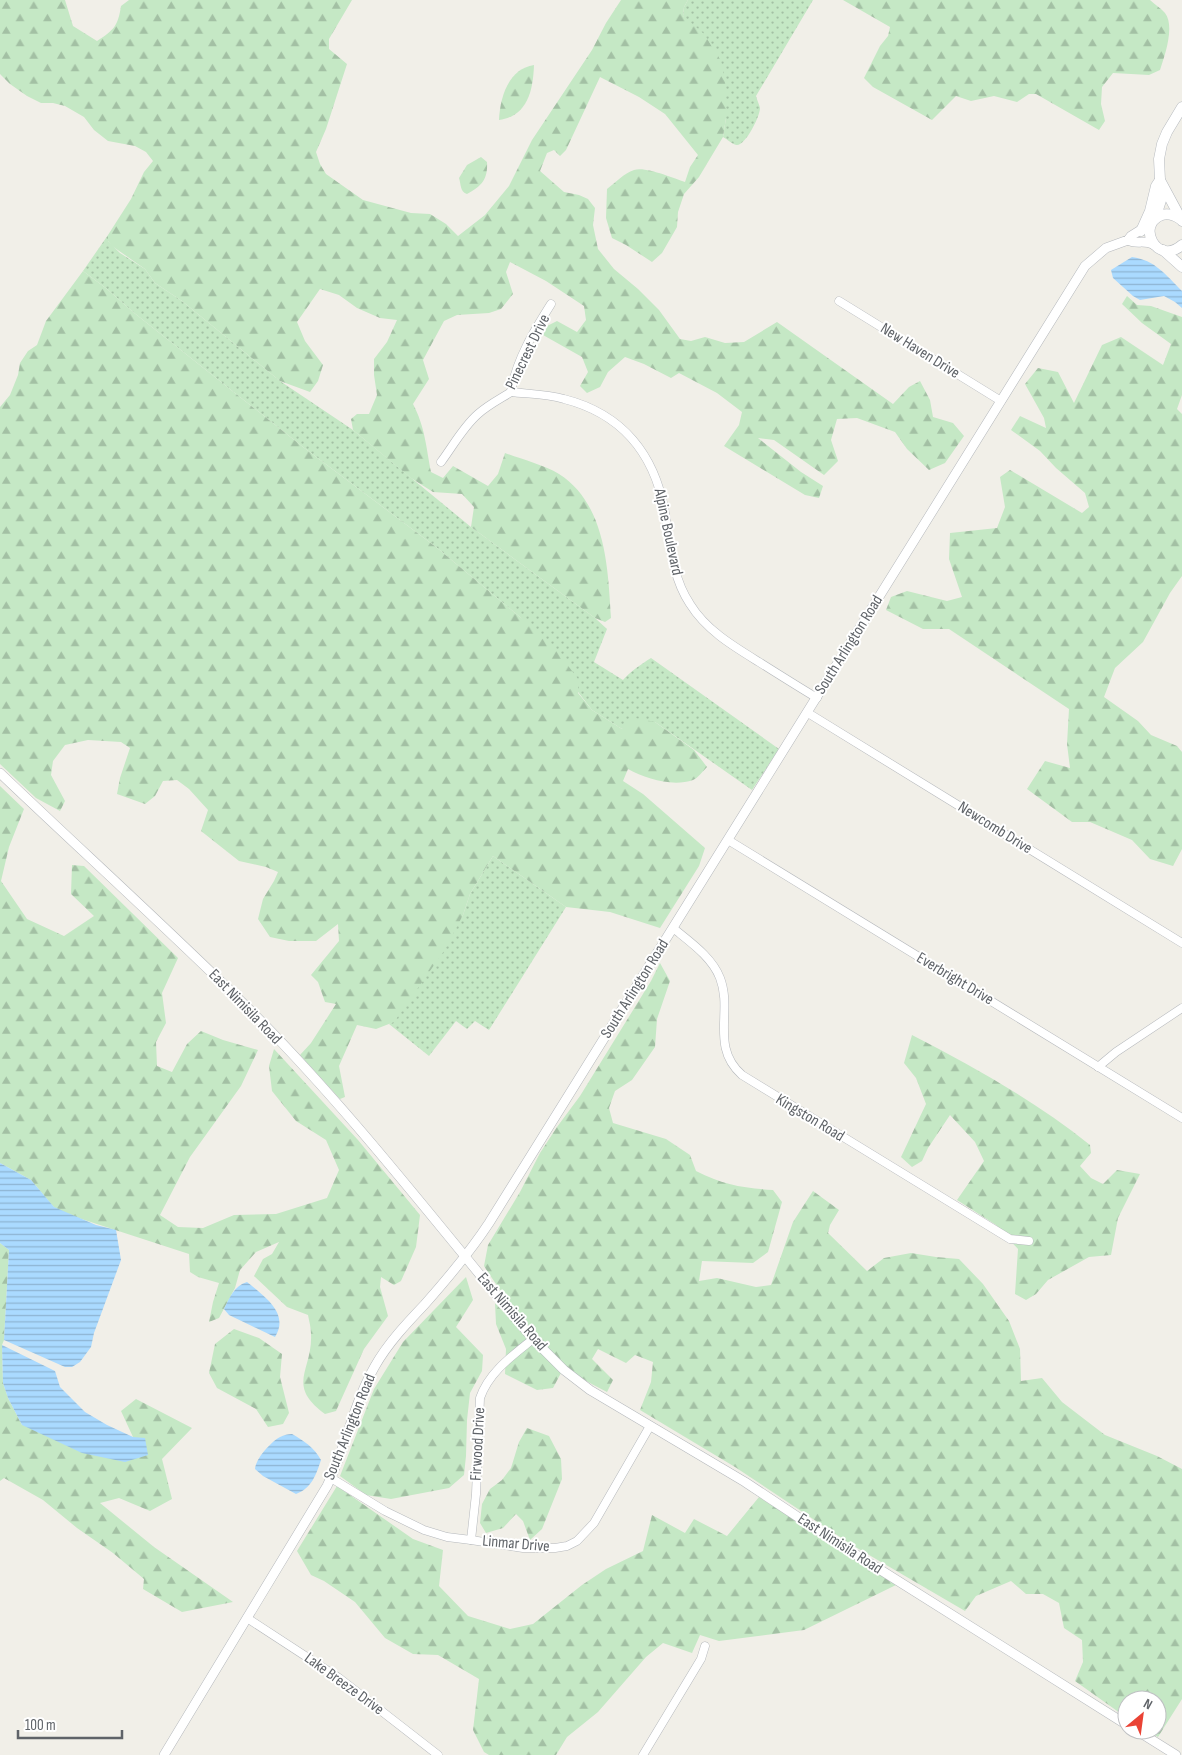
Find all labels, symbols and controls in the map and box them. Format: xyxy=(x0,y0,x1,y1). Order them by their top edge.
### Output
street label: Pinecrest Drive xyxy=(502,311,554,393)
street label: New Haven Drive xyxy=(877,319,963,383)
street label: Alpine Boulevard xyxy=(649,486,686,577)
street label: South Arlington Road xyxy=(811,592,887,698)
street label: Newcomb Drive xyxy=(954,798,1036,858)
street label: South Arlington Road xyxy=(597,936,673,1042)
street label: Everbright Drive xyxy=(913,949,997,1009)
street label: East Nimisila Road xyxy=(204,965,286,1049)
street label: Kingston Road xyxy=(772,1090,848,1146)
street label: East Nimisila Road xyxy=(473,1269,551,1355)
street label: South Arlington Road xyxy=(320,1371,380,1483)
street label: Firwood Drive xyxy=(467,1407,489,1481)
street label: East Nimisila Road xyxy=(794,1510,886,1578)
street label: Linmar Drive xyxy=(482,1532,550,1556)
street label: Lake Breeze Drive xyxy=(301,1649,387,1719)
north arrow xyxy=(1117,1690,1167,1740)
text: N xyxy=(1141,1695,1155,1713)
scale bar xyxy=(18,1708,121,1740)
text: 100 m xyxy=(25,1716,56,1735)

